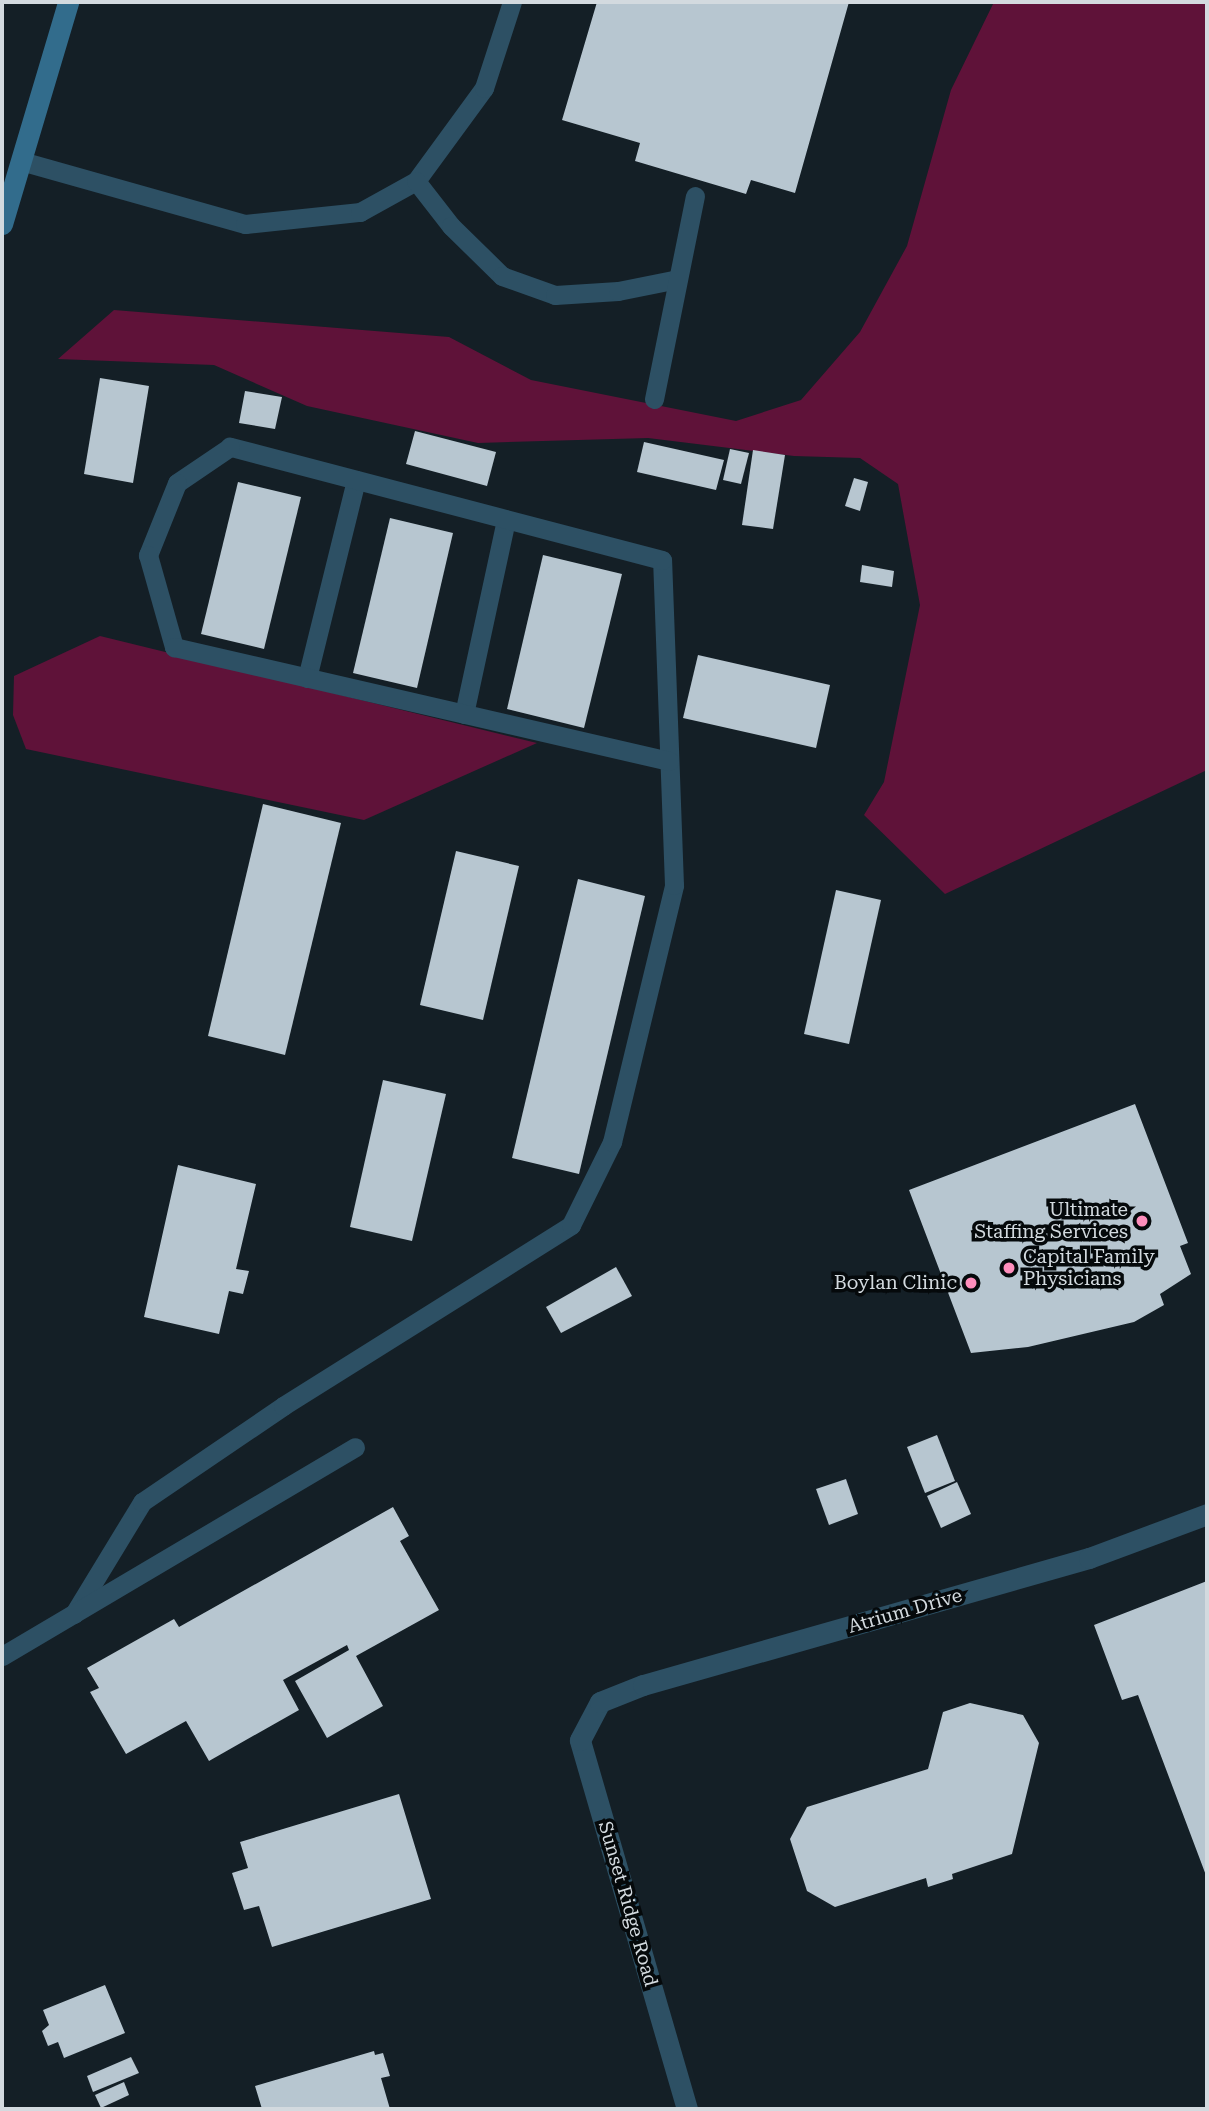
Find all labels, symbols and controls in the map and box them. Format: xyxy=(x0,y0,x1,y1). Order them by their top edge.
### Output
place label: Ultimate Staffing Services xyxy=(974,1199,1128,1243)
marker: Ultimate Staffing Services xyxy=(1134,1213,1150,1229)
place label: Capital Family Physicians xyxy=(1023,1246,1155,1290)
marker: Capital Family Physicians xyxy=(1001,1260,1017,1276)
place label: Boylan Clinic xyxy=(834,1272,957,1294)
marker: Boylan Clinic xyxy=(963,1275,979,1291)
street label: Atrium Drive xyxy=(845,1584,965,1638)
street label: Sunset Ridge Road xyxy=(593,1819,663,1989)

